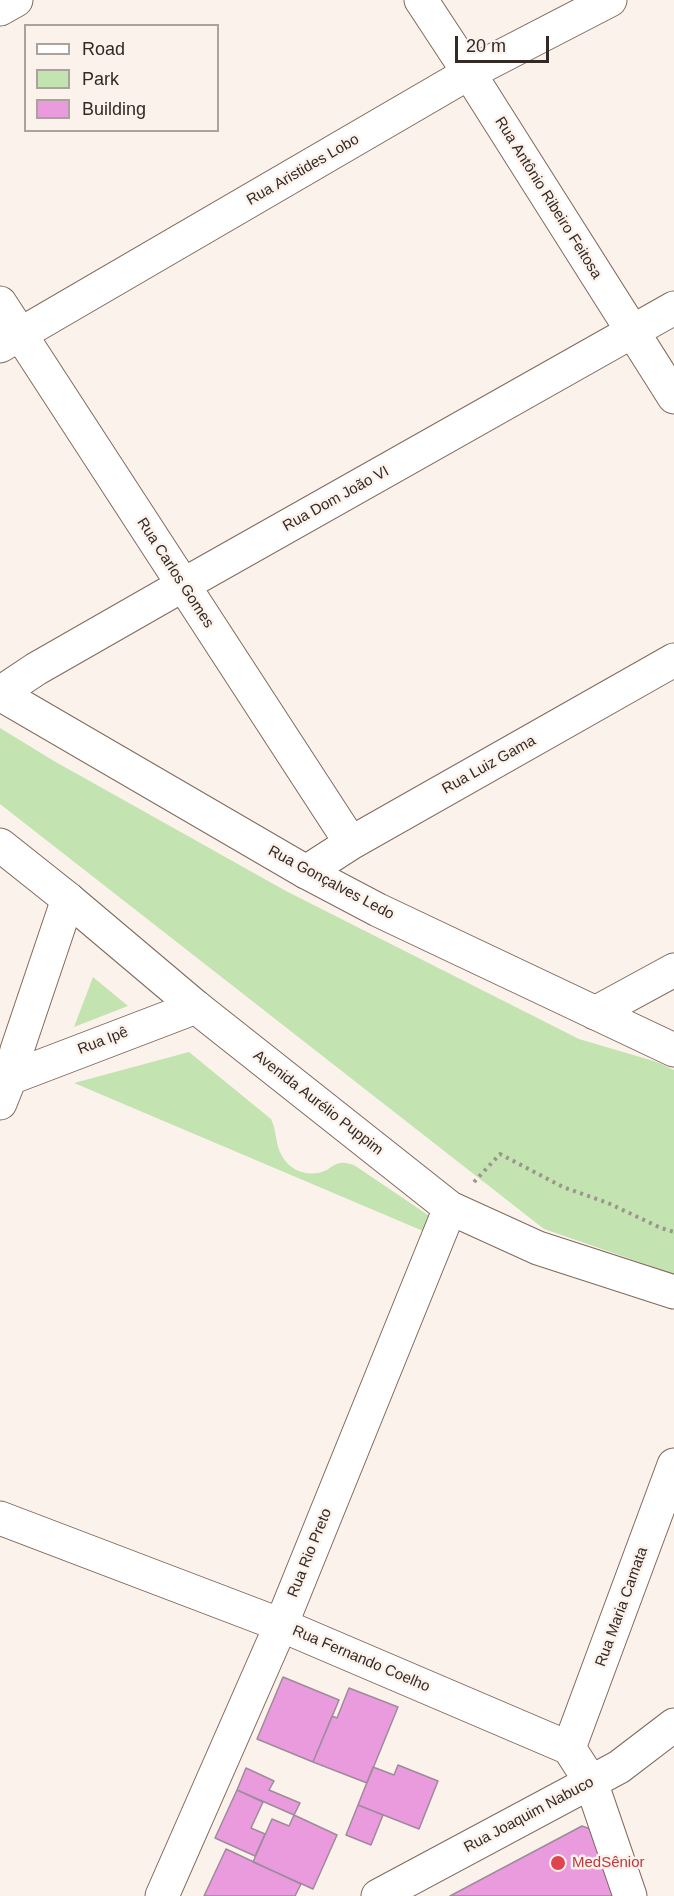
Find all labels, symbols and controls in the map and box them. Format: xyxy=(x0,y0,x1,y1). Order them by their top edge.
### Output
legend xyxy=(24,24,219,132)
scale bar xyxy=(458,24,552,62)
text: 20 m xyxy=(466,36,506,56)
text: Road xyxy=(82,39,125,59)
text: Park xyxy=(82,69,119,89)
text: Building xyxy=(82,99,146,119)
street label: Rua Antônio Ribeiro Feitosa xyxy=(491,114,605,282)
street label: Rua Aristides Lobo xyxy=(244,131,362,209)
street label: Rua Dom João VI xyxy=(280,462,392,536)
street label: Rua Carlos Gomes xyxy=(133,515,217,631)
street label: Rua Luiz Gama xyxy=(439,732,539,798)
street label: Rua Gonçalves Ledo xyxy=(265,842,397,924)
street label: Rua Ipê xyxy=(75,1023,131,1059)
street label: Avenida Aurélio Puppim xyxy=(249,1047,387,1159)
street label: Rua Rio Preto xyxy=(284,1506,336,1600)
street label: Rua Maria Camata xyxy=(592,1545,652,1669)
street label: Rua Fernando Coelho xyxy=(290,1622,432,1696)
street label: Rua Joaquim Nabuco xyxy=(461,1773,597,1857)
marker: MedSênior xyxy=(549,1854,567,1872)
place label: MedSênior xyxy=(572,1854,645,1872)

